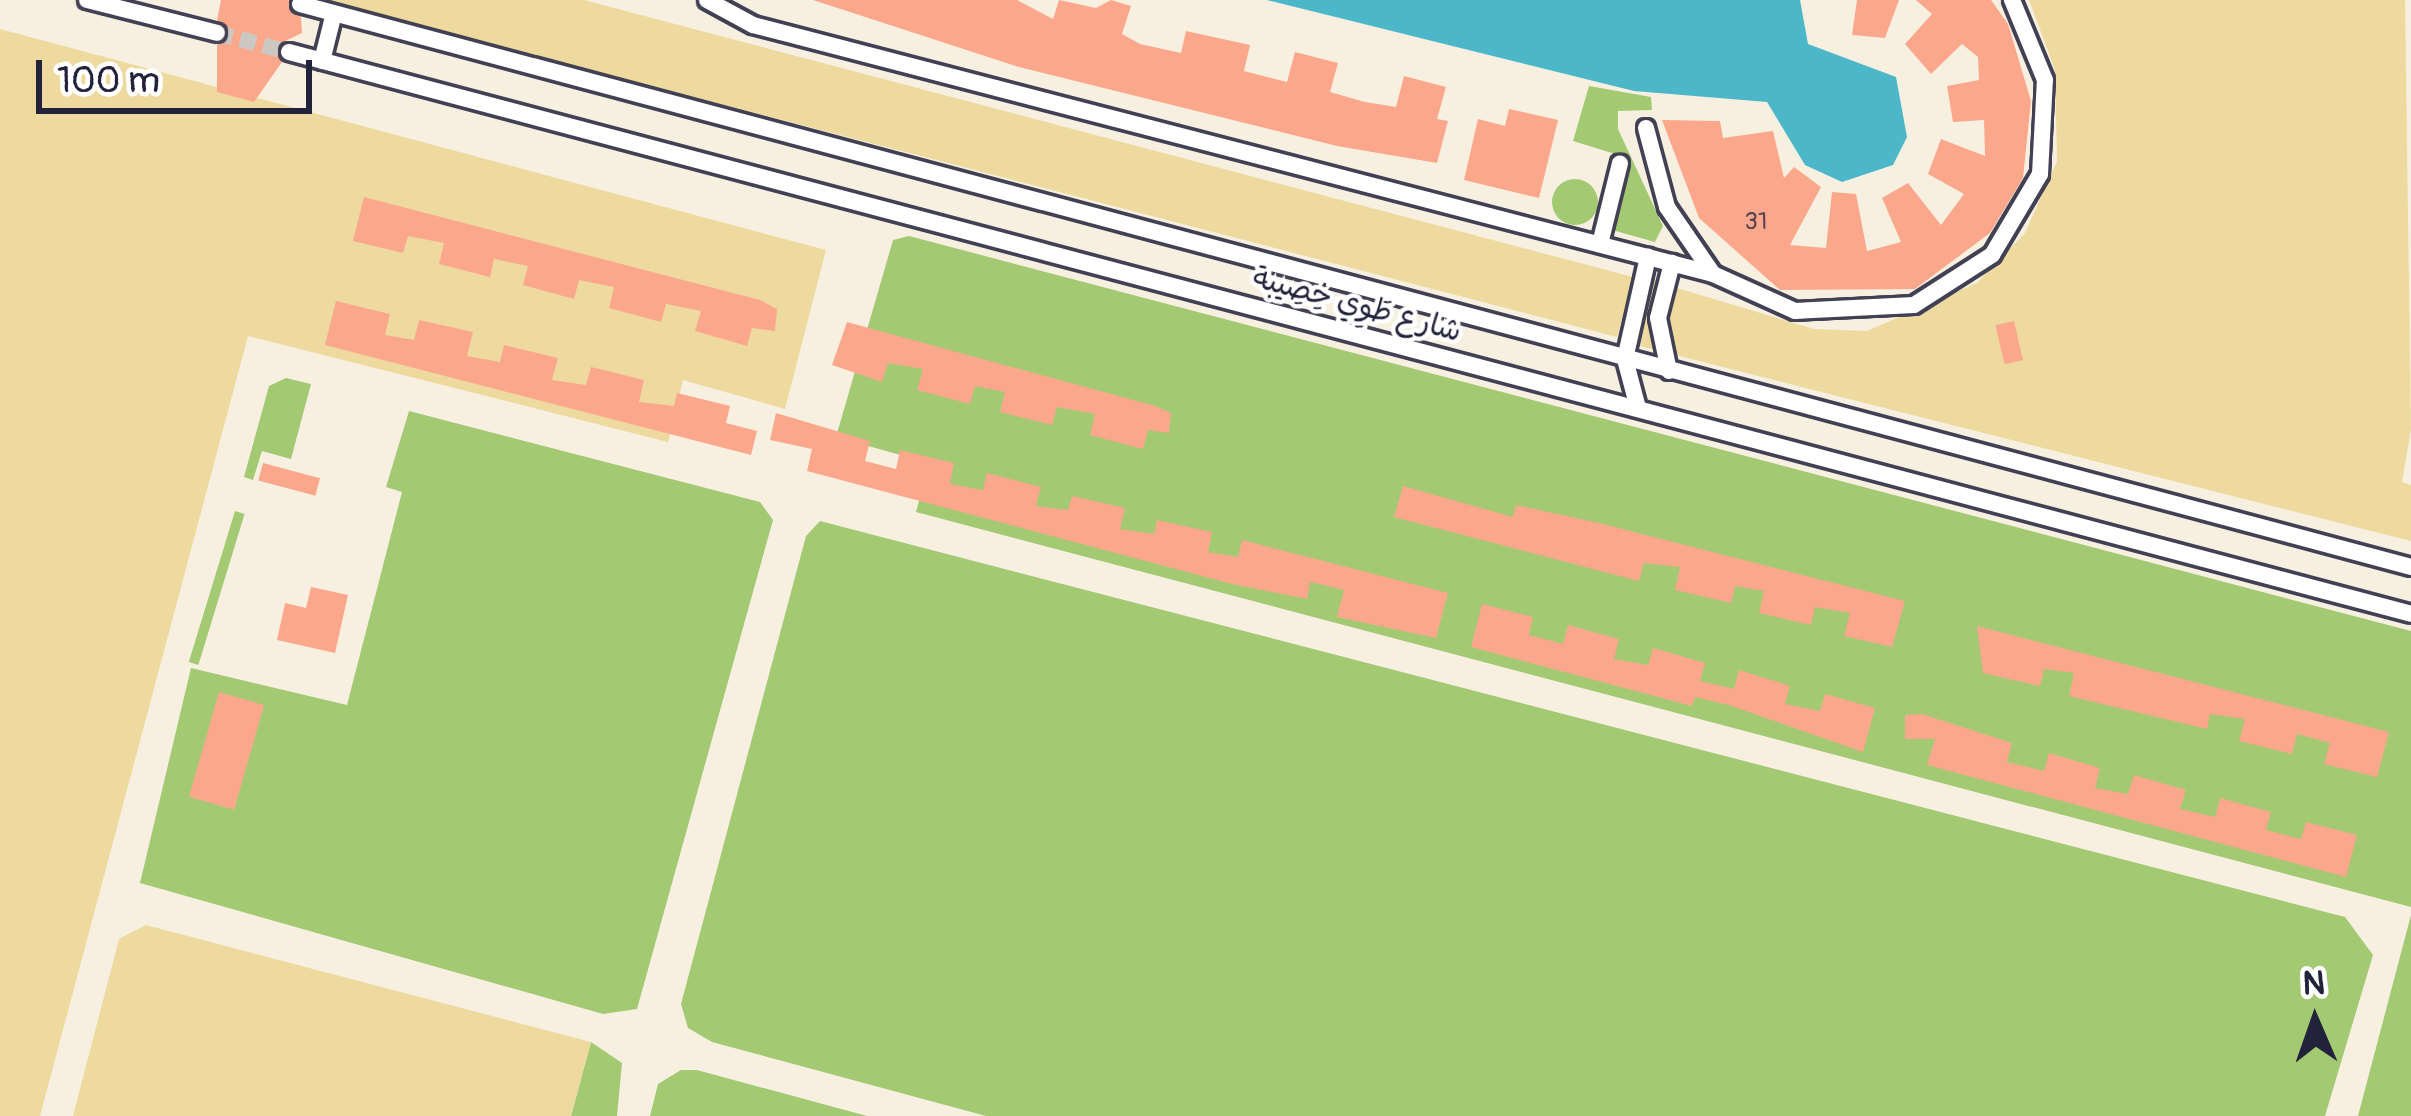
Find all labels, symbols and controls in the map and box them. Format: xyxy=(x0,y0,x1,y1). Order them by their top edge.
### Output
scale bar xyxy=(42,36,318,110)
text: 100 m xyxy=(57,58,160,103)
house number: 31 xyxy=(1745,208,1767,236)
street label: شارع طَوِي خِصِيبة xyxy=(1249,260,1465,350)
north arrow xyxy=(2255,960,2375,1080)
text: N xyxy=(2302,963,2326,1004)

